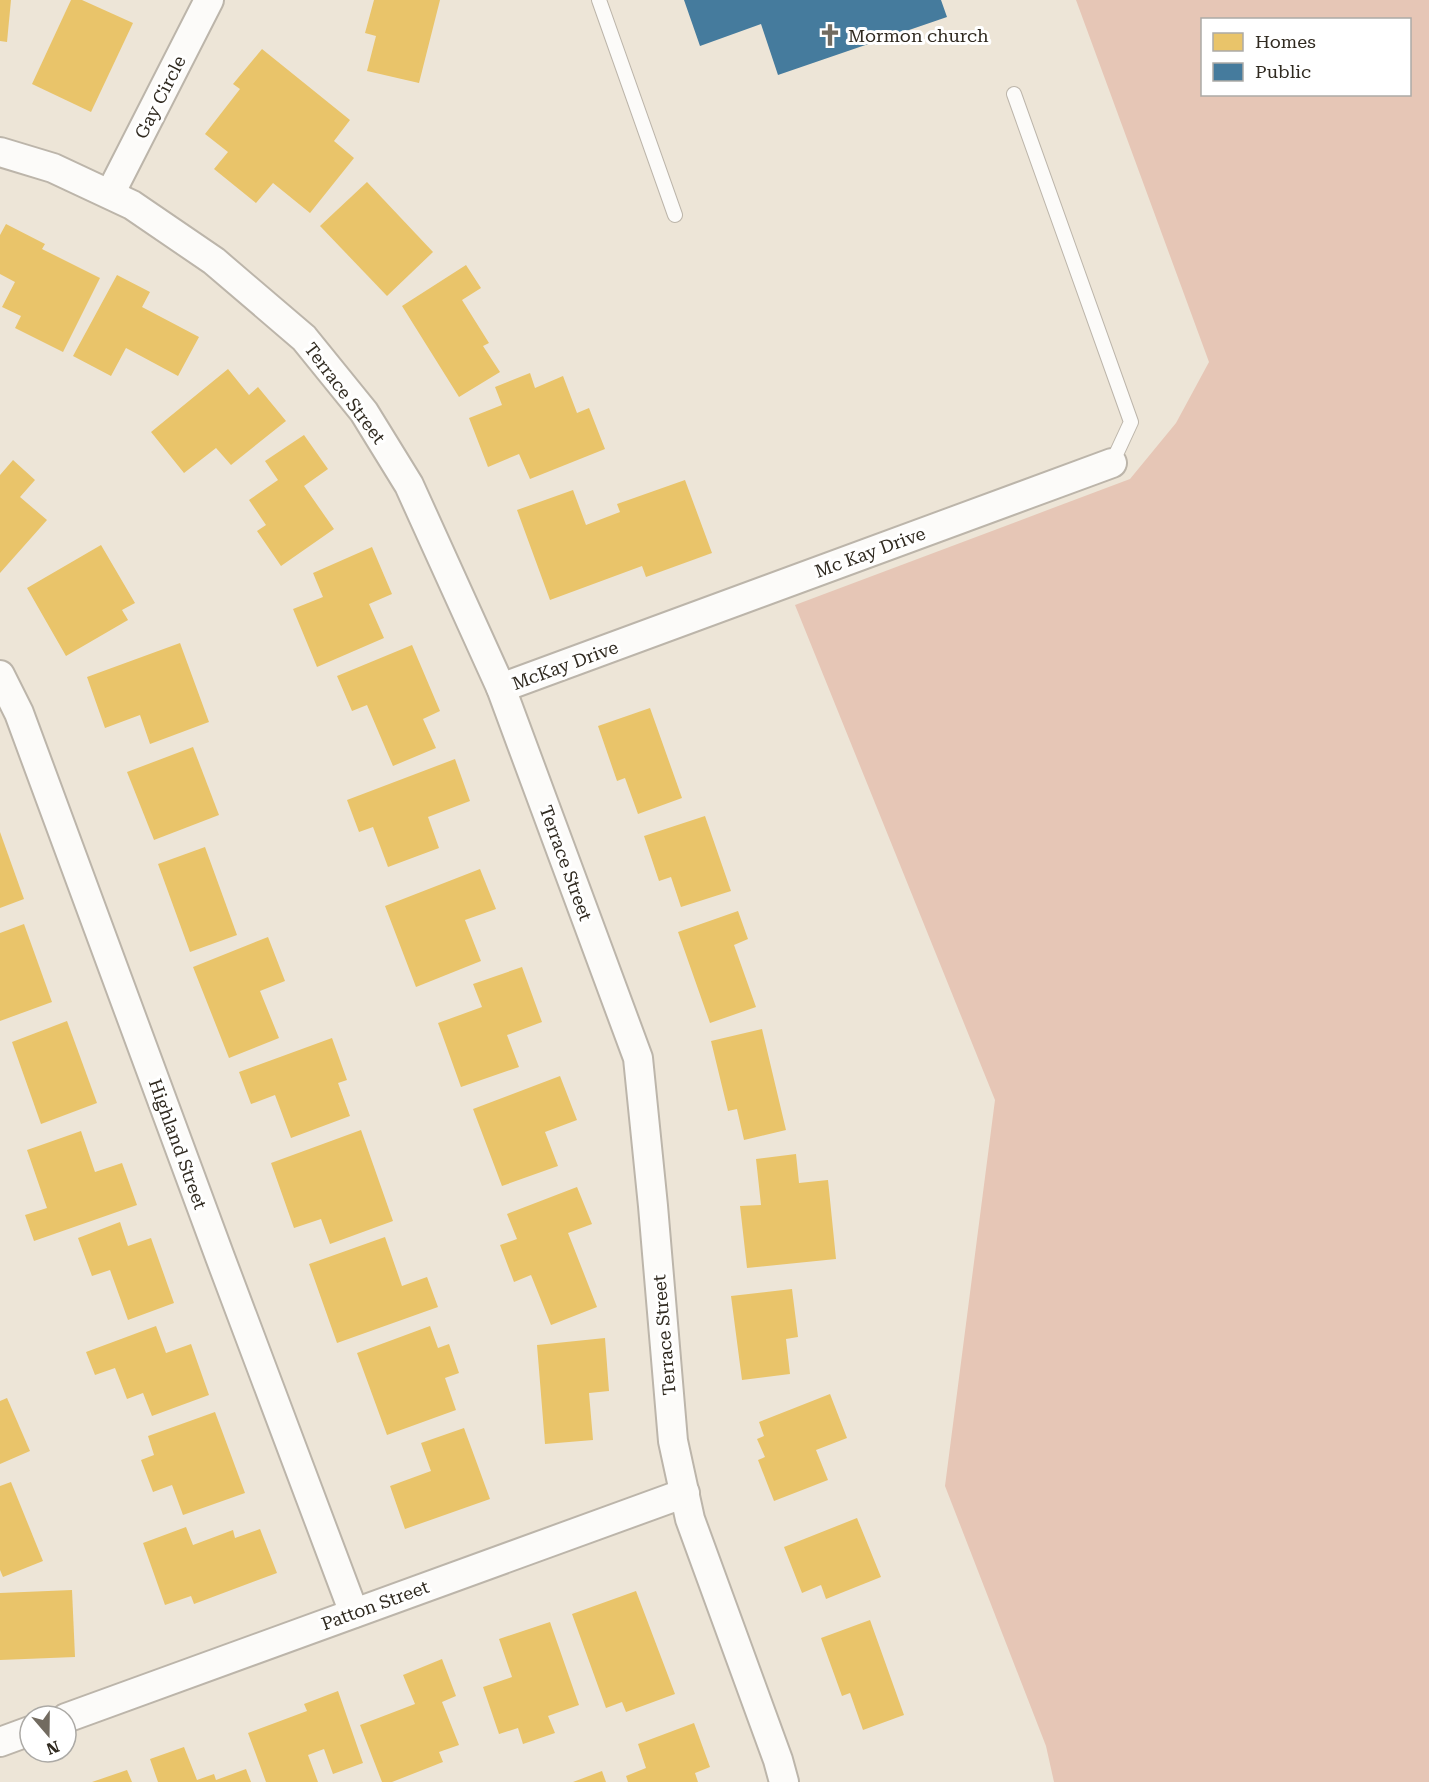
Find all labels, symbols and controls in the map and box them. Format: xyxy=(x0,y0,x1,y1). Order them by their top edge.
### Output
legend xyxy=(1201,18,1411,96)
church icon: Mormon church xyxy=(817,22,843,48)
place label: Mormon church xyxy=(848,25,989,46)
text: Homes xyxy=(1255,31,1316,52)
street label: Gay Circle xyxy=(130,52,190,142)
text: Public xyxy=(1255,61,1311,82)
street label: Terrace Street xyxy=(300,338,390,448)
street label: Mc Kay Drive xyxy=(812,522,928,582)
street label: McKay Drive xyxy=(509,636,621,694)
street label: Terrace Street xyxy=(535,803,597,924)
street label: Highland Street xyxy=(145,1076,211,1212)
street label: Terrace Street xyxy=(648,1274,680,1396)
street label: Patton Street xyxy=(318,1576,432,1634)
north arrow xyxy=(18,1704,78,1764)
text: N xyxy=(44,1737,62,1759)

